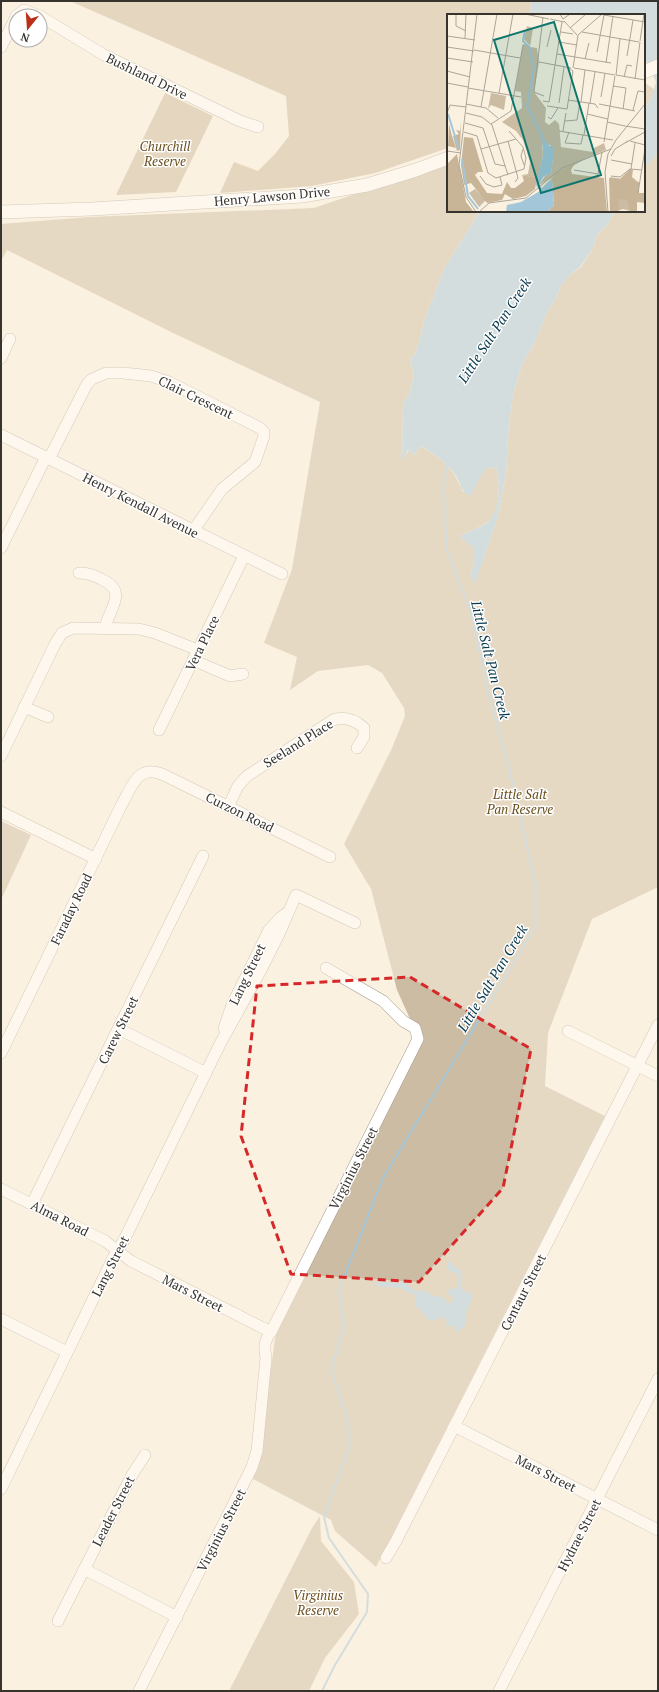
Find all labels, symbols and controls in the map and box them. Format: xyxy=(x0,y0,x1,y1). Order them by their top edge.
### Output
north arrow xyxy=(8,8,48,48)
inset map xyxy=(447,14,645,212)
text: N xyxy=(18,29,31,45)
street label: Bushland Drive xyxy=(103,49,191,103)
park label: Churchill Reserve xyxy=(140,137,191,170)
street label: Henry Lawson Drive xyxy=(213,182,331,210)
water label: Little Salt Pan Creek xyxy=(452,274,535,387)
street label: Clair Crescent xyxy=(155,371,237,423)
street label: Henry Kendall Avenue xyxy=(80,468,202,542)
water label: Little Salt Pan Creek xyxy=(467,598,515,722)
street label: Vera Place xyxy=(181,612,223,674)
street label: Seeland Place xyxy=(260,714,336,772)
park label: Little Salt Pan Reserve xyxy=(486,785,553,818)
street label: Curzon Road xyxy=(203,788,277,836)
street label: Faraday Road xyxy=(46,870,96,948)
water label: Little Salt Pan Creek xyxy=(452,921,532,1036)
street label: Lang Street xyxy=(224,940,270,1008)
street label: Carew Street xyxy=(94,993,142,1067)
street label: Virginius Street xyxy=(324,1123,382,1213)
street label: Alma Road xyxy=(28,1196,92,1240)
street label: Lang Street xyxy=(87,1232,133,1300)
street label: Centaur Street xyxy=(496,1250,550,1334)
street label: Mars Street xyxy=(159,1270,227,1316)
street label: Mars Street xyxy=(512,1450,580,1496)
street label: Leader Street xyxy=(88,1473,139,1549)
street label: Virginius Street xyxy=(192,1485,250,1575)
street label: Hydrae Street xyxy=(553,1495,605,1574)
park label: Virginius Reserve xyxy=(293,1586,344,1619)

